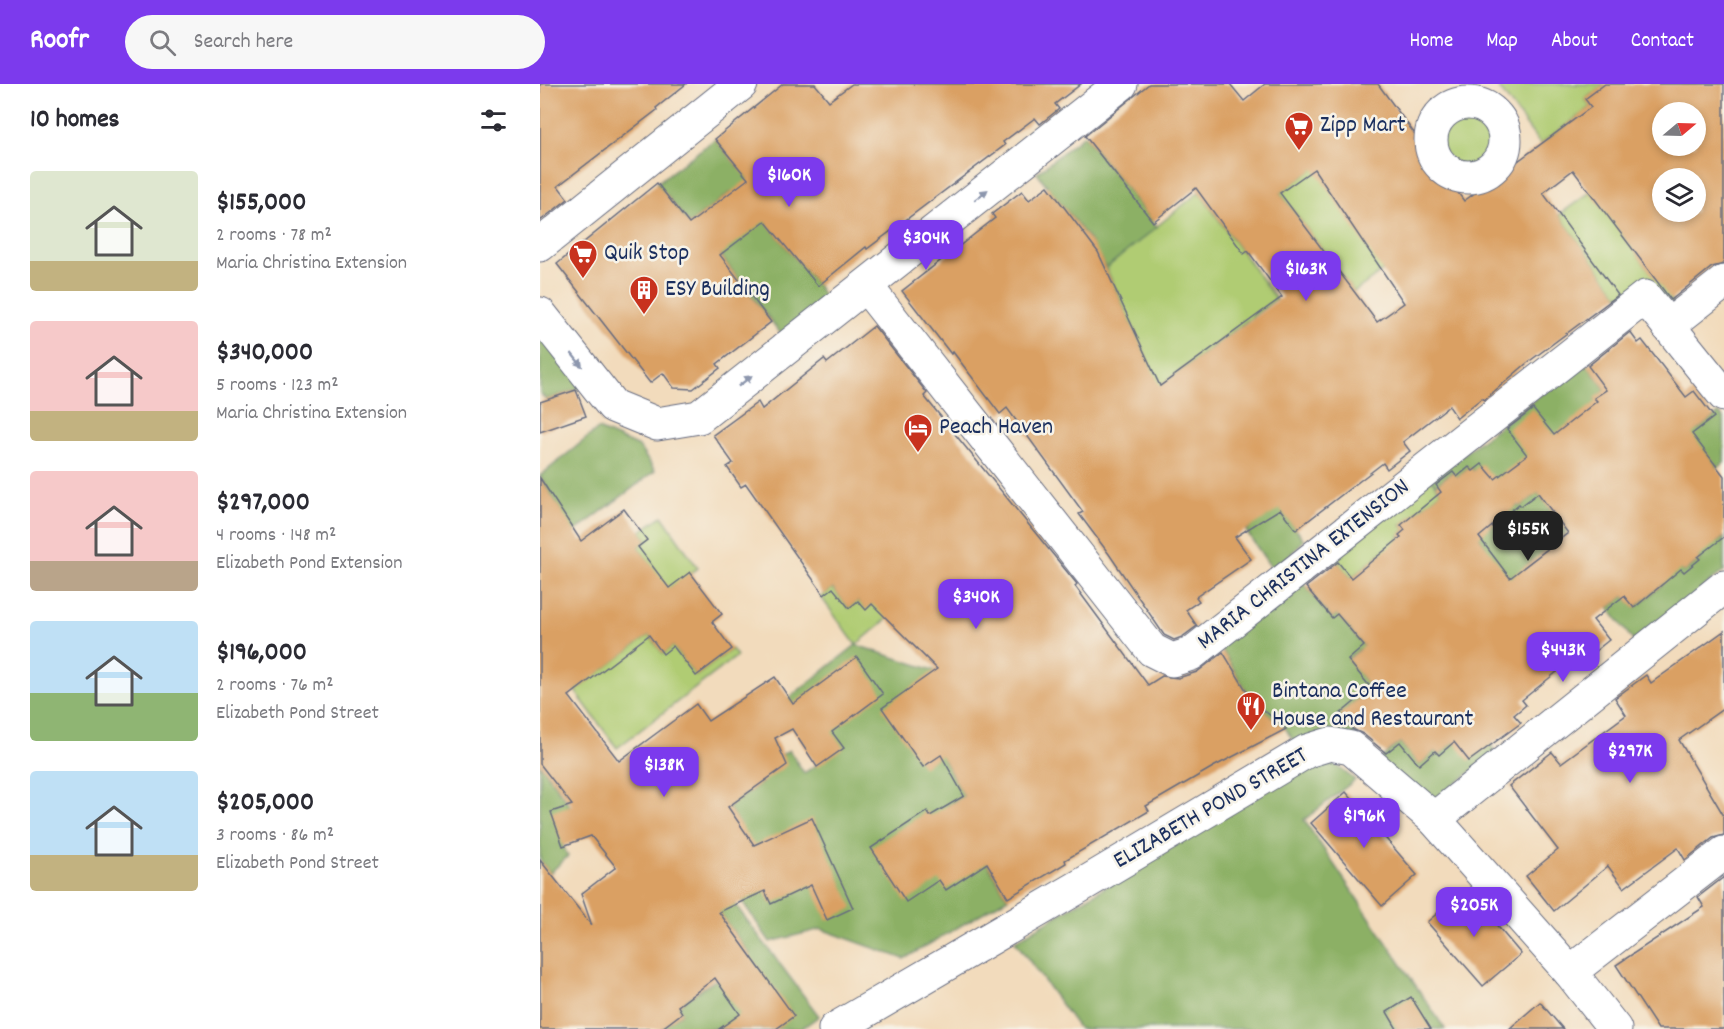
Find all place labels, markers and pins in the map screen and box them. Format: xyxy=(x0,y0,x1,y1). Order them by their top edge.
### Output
place label: Zipp Mart xyxy=(1320,109,1406,143)
supermarket icon: Zipp Mart xyxy=(1283,110,1315,152)
pin: $160K xyxy=(747,157,831,208)
pin: $304K xyxy=(884,220,968,271)
place label: Quik Stop xyxy=(604,237,689,271)
supermarket icon: Quik Stop xyxy=(567,238,599,280)
pin: $163K xyxy=(1264,251,1348,302)
place label: ESY Building xyxy=(665,273,770,307)
building icon: ESY Building xyxy=(628,274,660,316)
place label: Peach Haven xyxy=(939,411,1053,445)
hotel icon: Peach Haven xyxy=(902,412,934,454)
pin: $155K xyxy=(1486,511,1570,562)
pin: $340K xyxy=(934,579,1018,630)
pin: $443K xyxy=(1521,632,1605,683)
place label: Bintana Coffee House and Restaurant xyxy=(1272,675,1474,737)
restaurant icon: Bintana Coffee House and Restaurant xyxy=(1235,690,1267,732)
pin: $297K xyxy=(1588,733,1672,784)
pin: $138K xyxy=(622,747,706,798)
pin: $196K xyxy=(1322,798,1406,849)
pin: $205K xyxy=(1432,887,1516,938)

